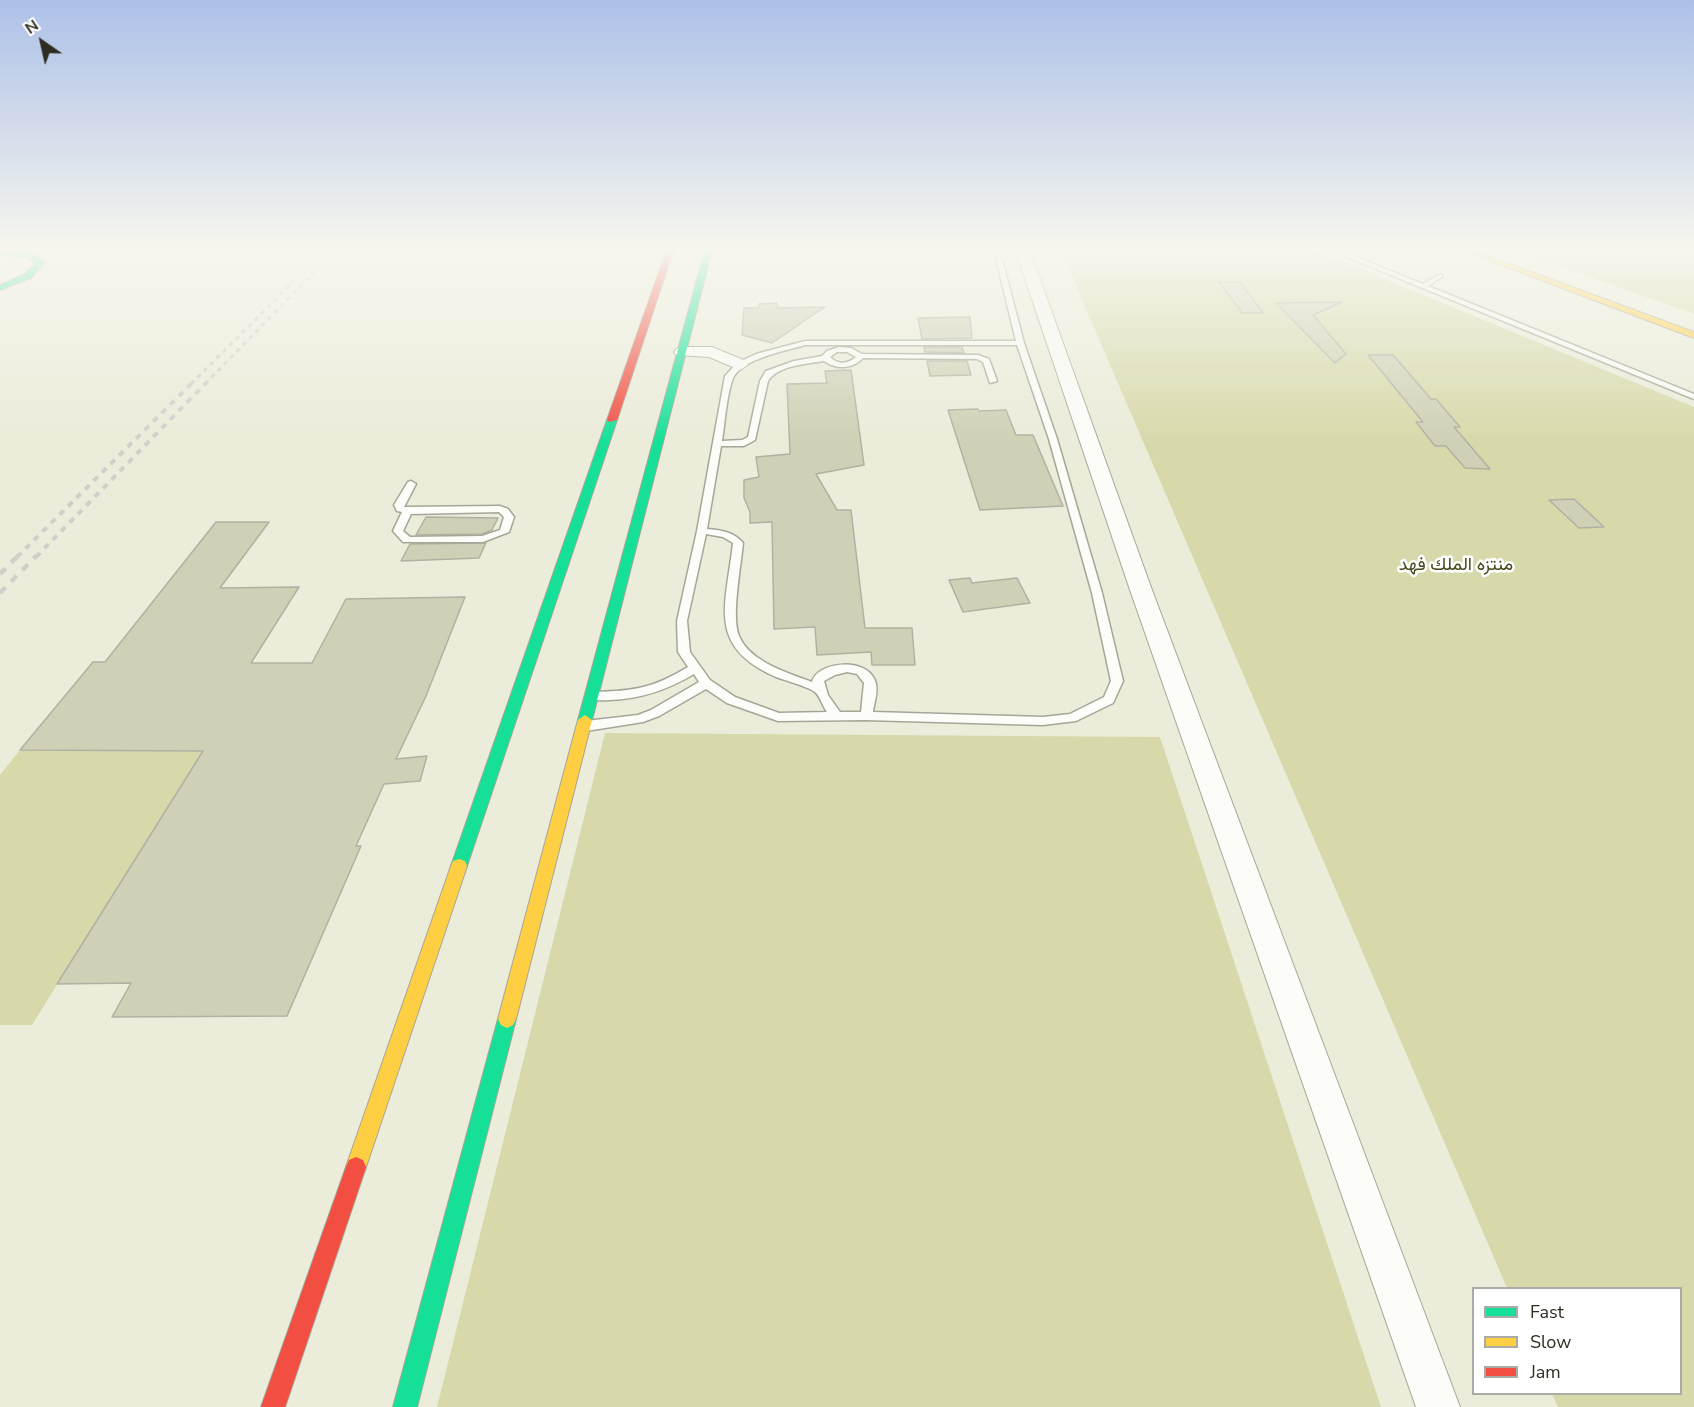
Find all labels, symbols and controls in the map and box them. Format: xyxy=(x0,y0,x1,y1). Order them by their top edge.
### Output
north arrow xyxy=(12,12,72,72)
text: N xyxy=(21,15,43,40)
park label: منتزه الملك فهد xyxy=(1399,555,1513,577)
legend xyxy=(1472,1287,1682,1395)
text: Fast xyxy=(1530,1300,1564,1324)
text: Slow xyxy=(1530,1330,1571,1354)
text: Jam xyxy=(1530,1360,1561,1384)

